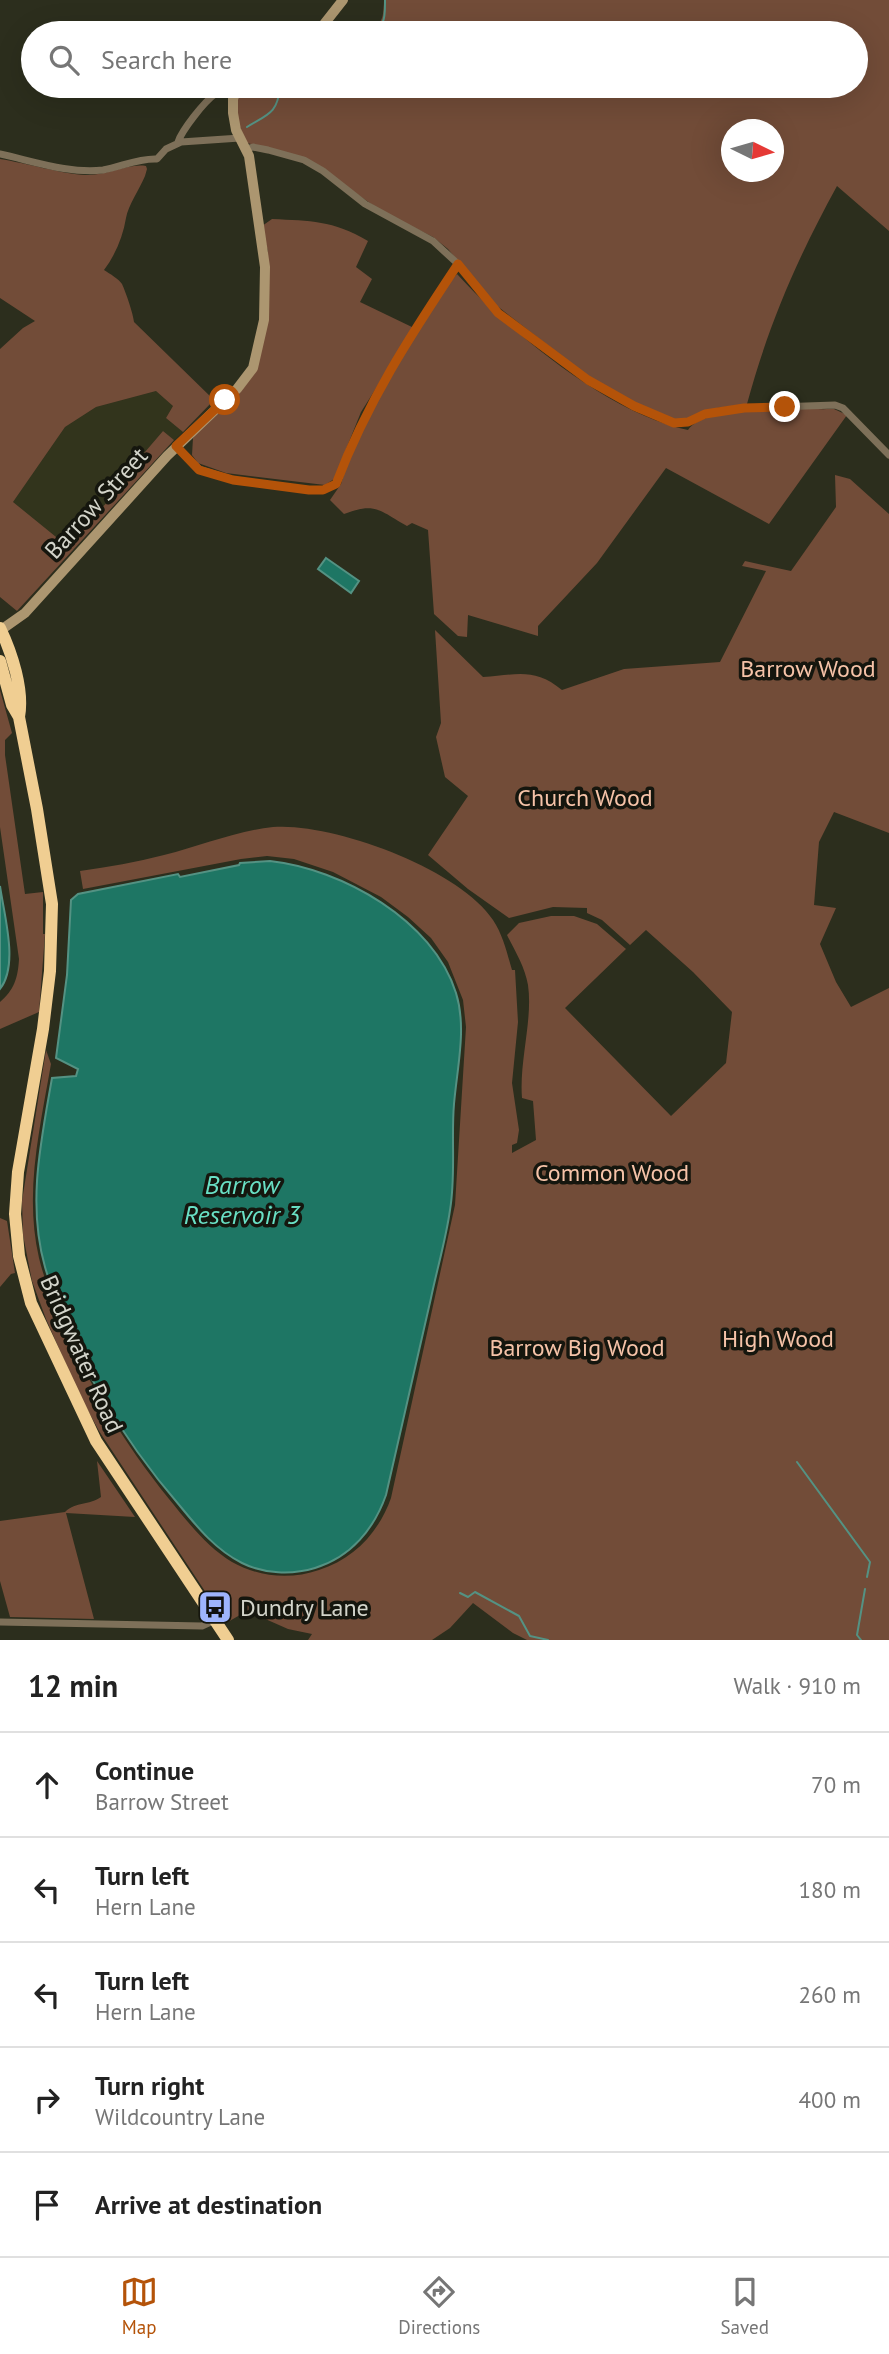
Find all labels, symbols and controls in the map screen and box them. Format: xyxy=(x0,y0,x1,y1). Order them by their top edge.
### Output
search box xyxy=(21,21,868,98)
icon: search xyxy=(45,41,83,79)
text: Search here xyxy=(101,43,232,76)
north arrow xyxy=(721,119,784,182)
route start xyxy=(209,384,240,415)
route end xyxy=(769,391,800,422)
street label: Barrow Street xyxy=(38,441,154,565)
park label: Barrow Wood xyxy=(740,653,876,684)
park label: Church Wood xyxy=(517,782,653,813)
park label: Common Wood xyxy=(535,1157,689,1188)
water label: Barrow Reservoir 3 xyxy=(184,1168,301,1231)
street label: Bridgwater Road xyxy=(33,1270,131,1438)
park label: High Wood xyxy=(722,1323,834,1354)
park label: Barrow Big Wood xyxy=(489,1332,665,1363)
bus stop icon: Dundry Lane xyxy=(196,1588,234,1626)
place label: Dundry Lane xyxy=(240,1592,369,1623)
text: 12 min xyxy=(28,1666,118,1705)
text: Walk · 910 m xyxy=(734,1671,861,1700)
text: Continue xyxy=(95,1754,194,1787)
icon: ahead xyxy=(28,1766,66,1804)
text: 70 m xyxy=(811,1770,861,1799)
text: Barrow Street xyxy=(95,1787,229,1816)
text: Turn left xyxy=(95,1859,189,1892)
icon: left xyxy=(28,1871,66,1909)
text: 180 m xyxy=(799,1875,861,1904)
text: Hern Lane xyxy=(95,1892,196,1921)
text: Turn left xyxy=(95,1964,189,1997)
icon: left xyxy=(28,1976,66,2014)
text: 260 m xyxy=(799,1980,861,2009)
text: Hern Lane xyxy=(95,1997,196,2026)
text: Turn right xyxy=(95,2069,204,2102)
icon: right xyxy=(28,2081,66,2119)
text: 400 m xyxy=(799,2085,861,2114)
text: Wildcountry Lane xyxy=(95,2102,265,2131)
icon: arrive xyxy=(28,2186,66,2224)
text: Arrive at destination xyxy=(95,2188,322,2221)
tab: Map xyxy=(120,2273,158,2339)
tab: Directions xyxy=(398,2273,480,2339)
tab: Saved xyxy=(721,2273,769,2339)

